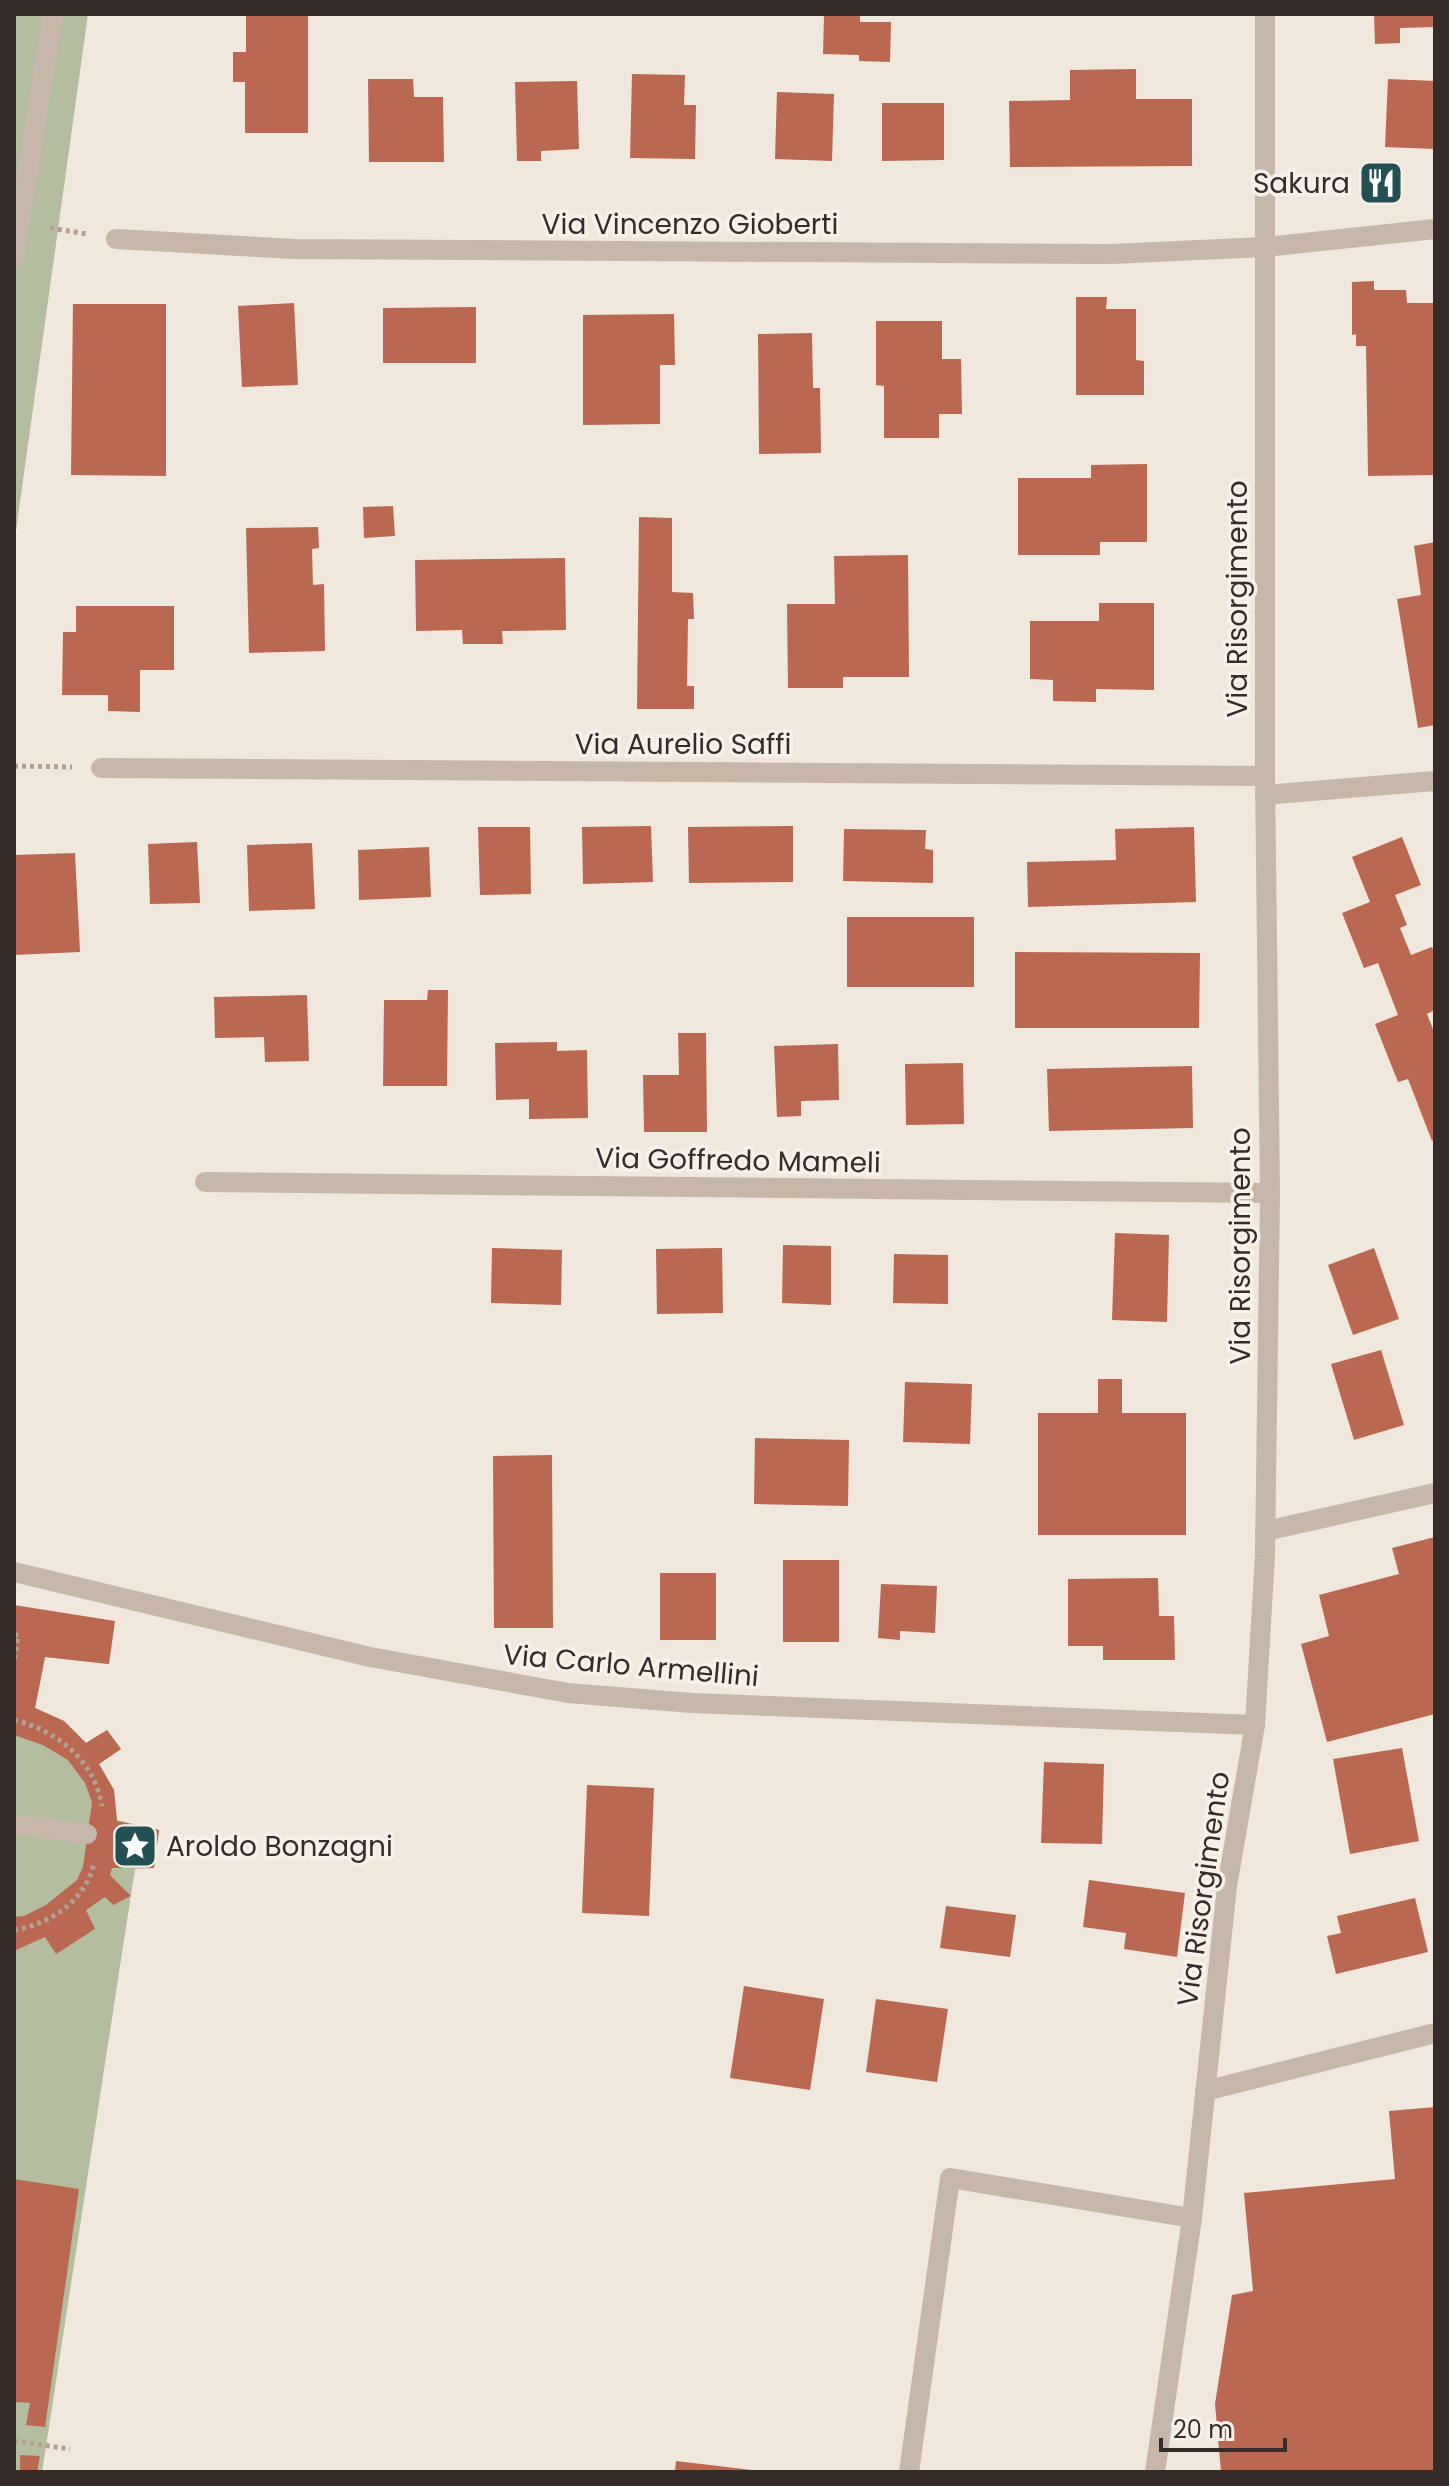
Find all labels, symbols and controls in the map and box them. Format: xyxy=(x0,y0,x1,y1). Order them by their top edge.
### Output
restaurant icon: Sakura xyxy=(1357,159,1405,207)
place label: Sakura xyxy=(1253,164,1350,203)
street label: Via Vincenzo Gioberti xyxy=(542,205,838,244)
street label: Via Risorgimento xyxy=(1218,480,1257,718)
street label: Via Aurelio Saffi xyxy=(575,725,791,764)
street label: Via Risorgimento xyxy=(1221,1127,1260,1365)
street label: Via Goffredo Mameli xyxy=(595,1139,881,1182)
street label: Via Carlo Armellini xyxy=(502,1635,760,1696)
street label: Via Risorgimento xyxy=(1168,1769,1239,2009)
place icon: Aroldo Bonzagni xyxy=(111,1822,159,1870)
place label: Aroldo Bonzagni xyxy=(166,1827,393,1866)
scale bar xyxy=(1161,2402,1285,2452)
text: 20 m xyxy=(1173,2413,1233,2446)

